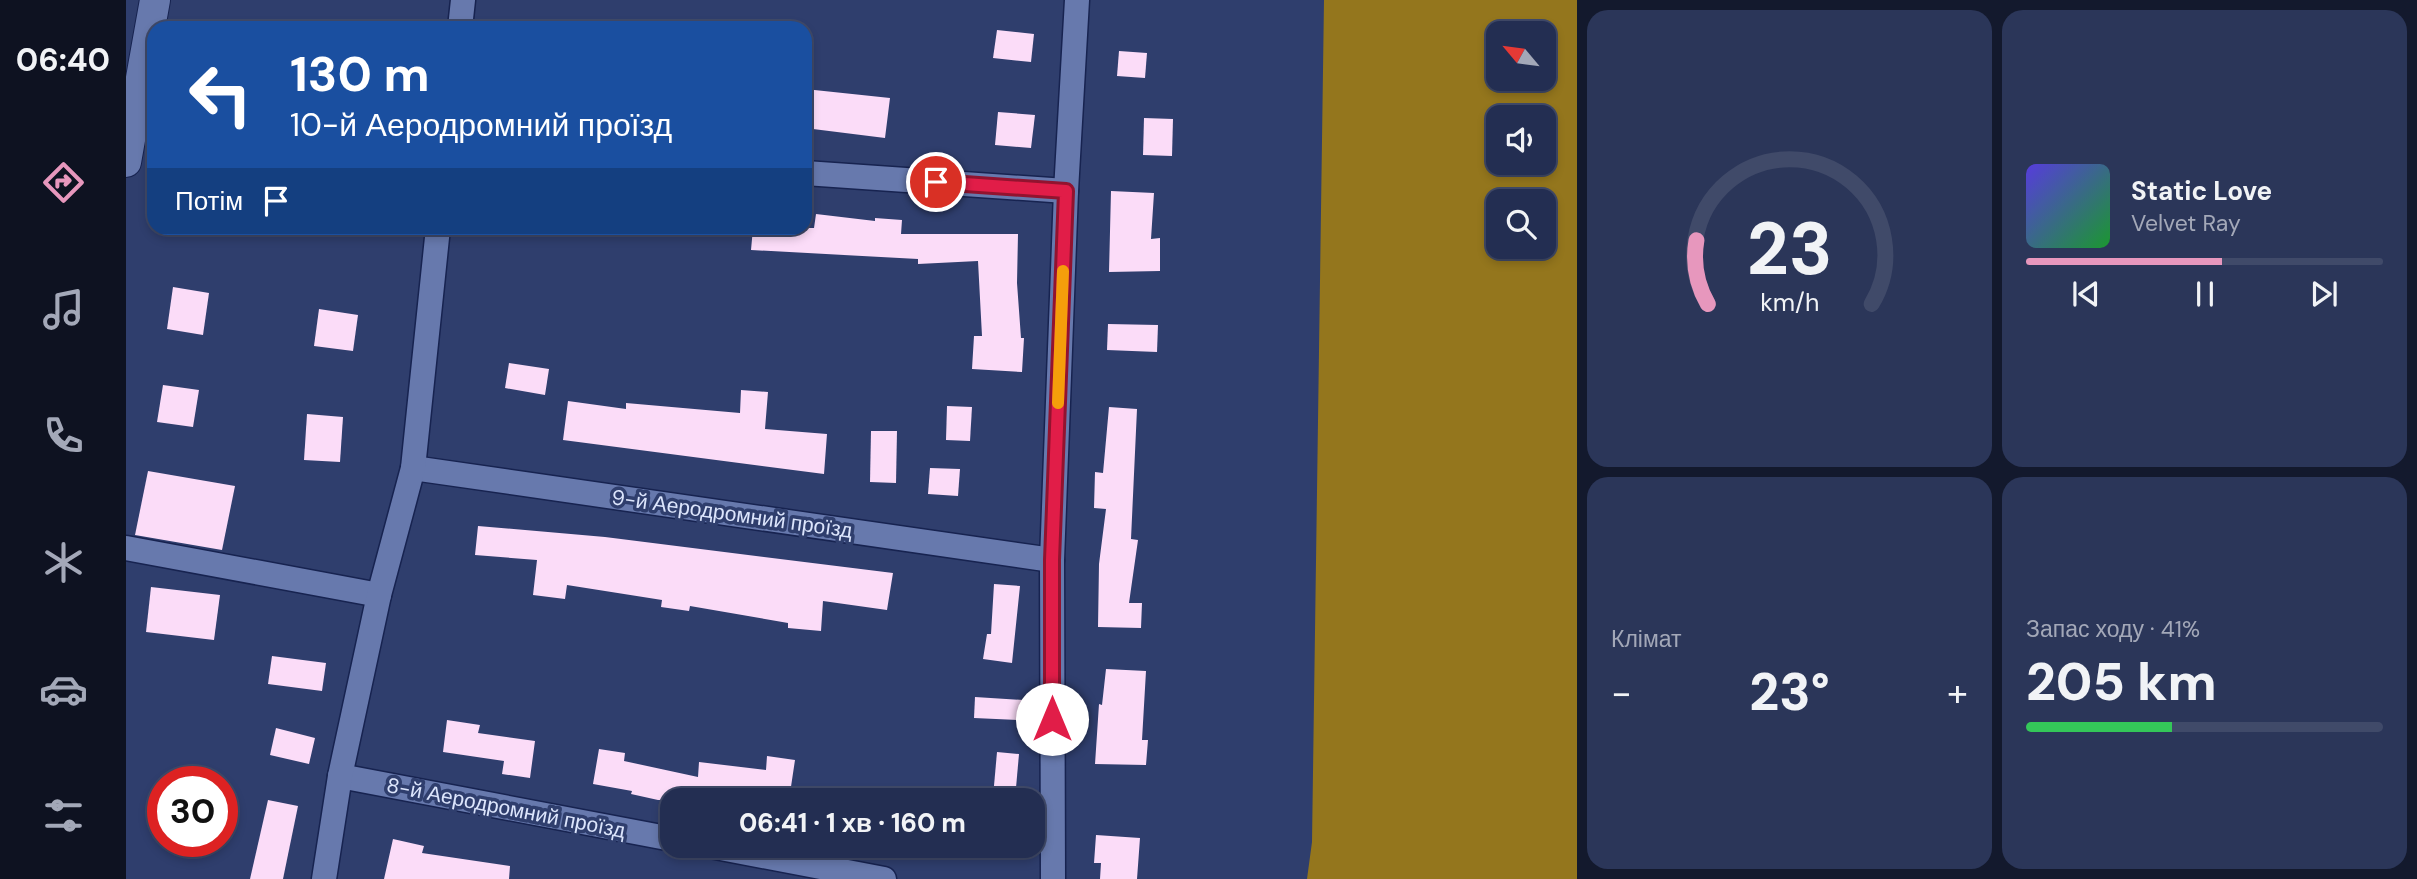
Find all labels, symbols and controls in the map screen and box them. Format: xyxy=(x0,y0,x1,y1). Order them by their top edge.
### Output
north arrow xyxy=(1486,21,1556,91)
map controls xyxy=(1486,21,1556,259)
text: 06:40 xyxy=(16,39,110,81)
text: 130 m xyxy=(290,42,430,106)
icon: left xyxy=(175,49,266,140)
text: 10-й Аеродромний проїзд xyxy=(290,104,672,146)
button: sound xyxy=(1486,105,1556,175)
pin xyxy=(906,152,966,212)
icon: directions xyxy=(39,158,88,207)
icon: arrive xyxy=(917,163,955,201)
text: Static Love xyxy=(2131,174,2272,208)
icon: arrive xyxy=(257,182,295,220)
text: Потім xyxy=(175,184,243,218)
button: search xyxy=(1486,189,1556,259)
text: 23 xyxy=(1747,203,1832,298)
text: Velvet Ray xyxy=(2131,208,2241,238)
icon: previous xyxy=(2067,275,2105,313)
icon: pause xyxy=(2186,275,2224,313)
icon: next xyxy=(2305,275,2343,313)
icon: music xyxy=(39,285,88,334)
text: km/h xyxy=(1760,286,1819,319)
icon: phone xyxy=(39,411,88,460)
street label: 9-й Аеродромний проїзд xyxy=(610,483,854,545)
icon: climate xyxy=(39,538,88,587)
text: Запас ходу · 41% xyxy=(2026,614,2200,644)
text: Клімат xyxy=(1611,624,1682,654)
text: 205 km xyxy=(2026,648,2217,716)
text: 23° xyxy=(1749,658,1830,726)
icon: car xyxy=(39,665,88,714)
text: − xyxy=(1611,668,1632,718)
text: + xyxy=(1947,668,1968,718)
position arrow xyxy=(1015,682,1089,756)
speed limit sign: 30 xyxy=(147,766,238,857)
street label: 8-й Аеродромний проїзд xyxy=(384,771,628,845)
icon: filters xyxy=(39,791,88,840)
text: 06:41 · 1 хв · 160 m xyxy=(739,806,966,840)

